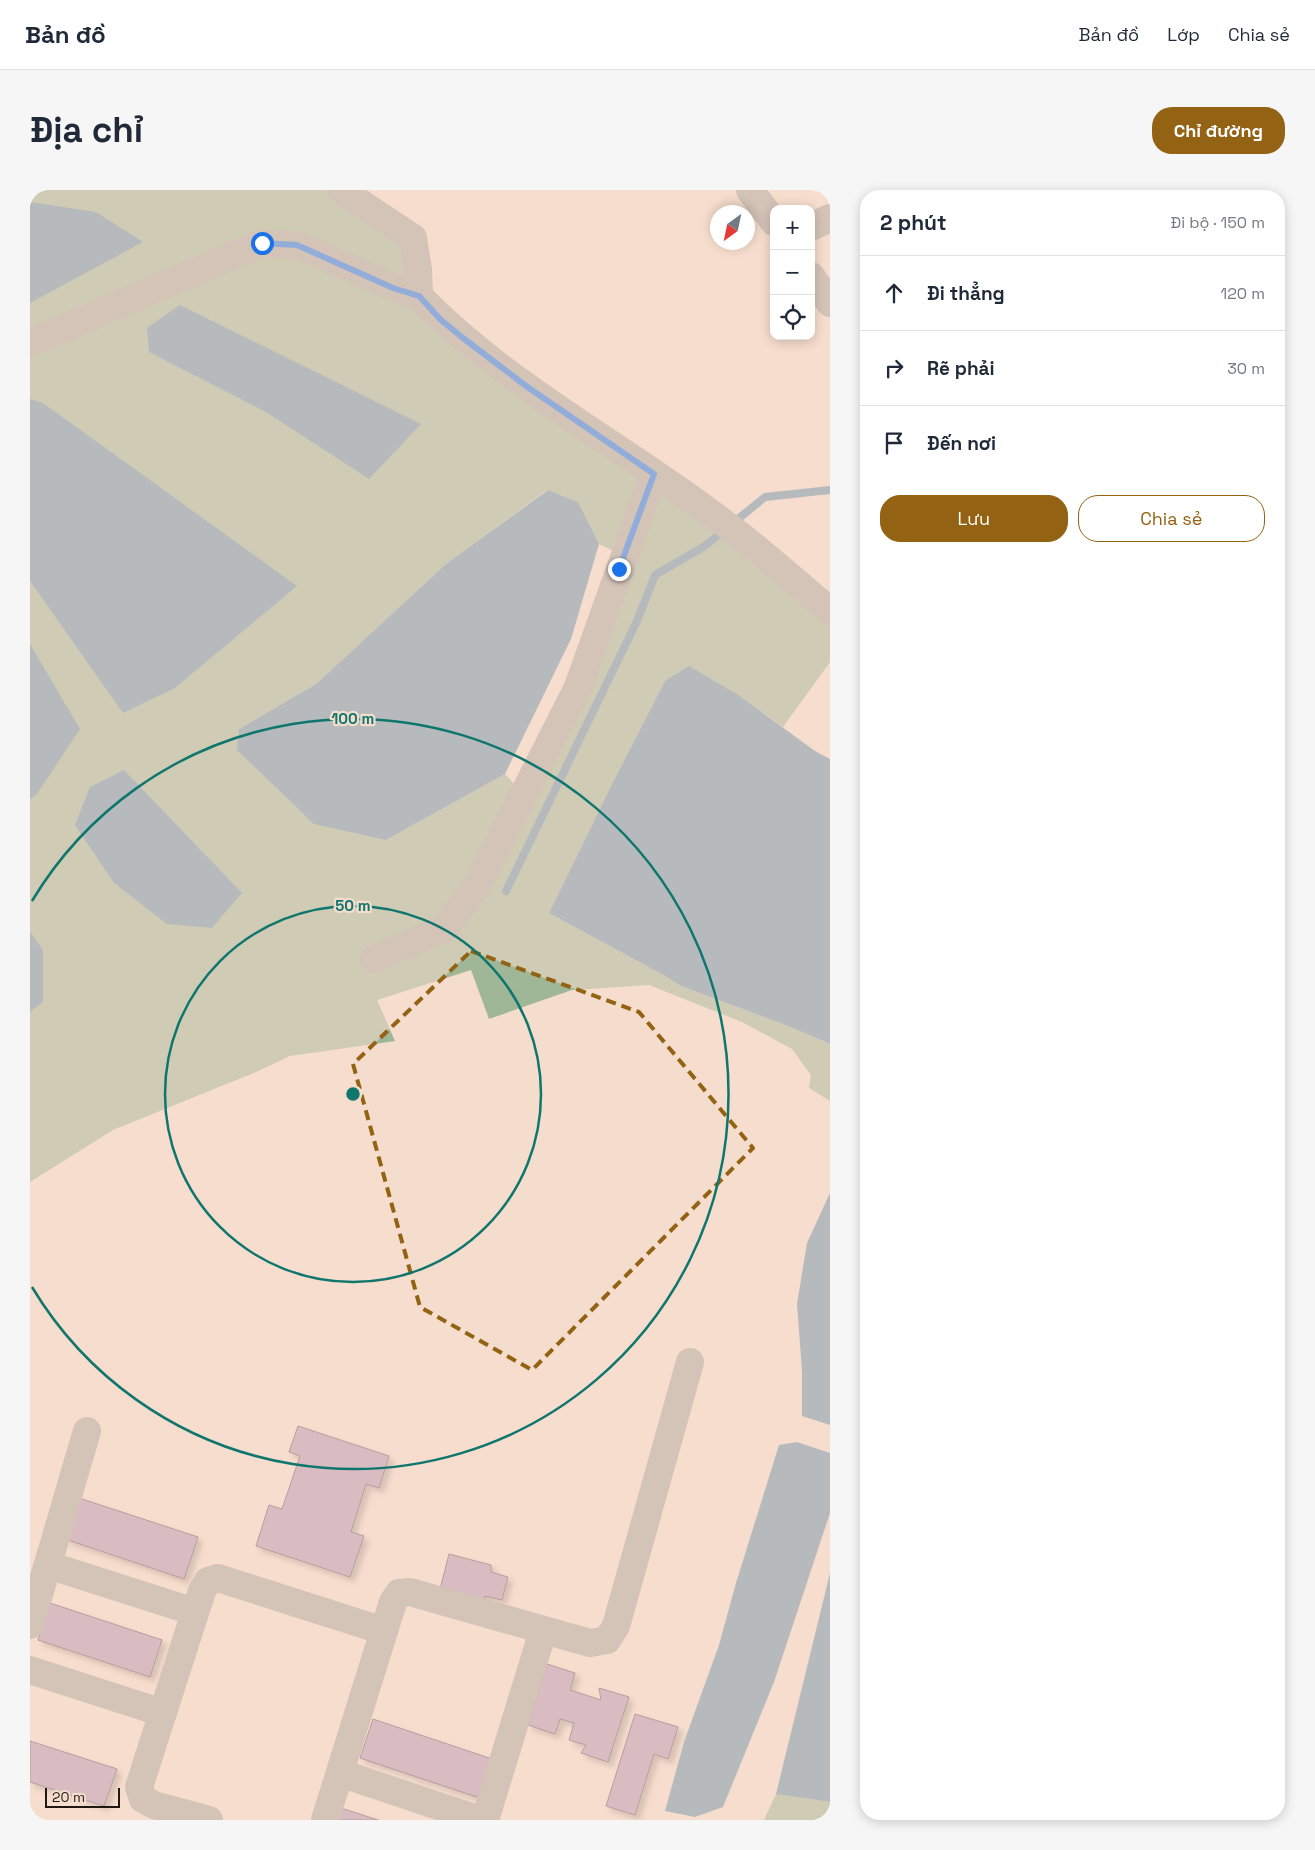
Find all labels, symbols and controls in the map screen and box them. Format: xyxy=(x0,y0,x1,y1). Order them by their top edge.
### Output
text: Bản đồ xyxy=(25,19,106,50)
text: Bản đồ xyxy=(1079,23,1139,46)
text: Lớp xyxy=(1167,23,1200,46)
text: Chia sẻ xyxy=(1228,23,1290,46)
button: Chỉ đường xyxy=(1152,107,1285,154)
text: Địa chỉ xyxy=(30,108,143,152)
north arrow xyxy=(710,205,755,250)
map controls xyxy=(770,205,815,340)
button: + xyxy=(770,205,815,250)
text: 2 phút xyxy=(880,209,947,236)
text: Đi bộ · 150 m xyxy=(1171,212,1265,233)
route start xyxy=(251,232,274,255)
button: − xyxy=(770,250,815,295)
icon: ahead xyxy=(880,279,908,307)
text: Đi thẳng xyxy=(927,281,1005,306)
text: 120 m xyxy=(1221,283,1265,304)
button: locate xyxy=(770,295,815,340)
icon: right xyxy=(880,354,908,382)
text: Rẽ phải xyxy=(927,356,995,381)
text: 30 m xyxy=(1227,358,1265,379)
icon: arrive xyxy=(880,429,908,457)
text: Đến nơi xyxy=(927,431,996,456)
button: Lưu xyxy=(880,495,1068,542)
button: Chia sẻ xyxy=(1078,495,1265,542)
route end xyxy=(608,558,631,581)
text: 100 m xyxy=(332,709,374,728)
text: 50 m xyxy=(335,896,371,915)
centre of rings xyxy=(344,1085,362,1103)
scale bar xyxy=(45,1785,120,1808)
text: 20 m xyxy=(52,1788,85,1806)

